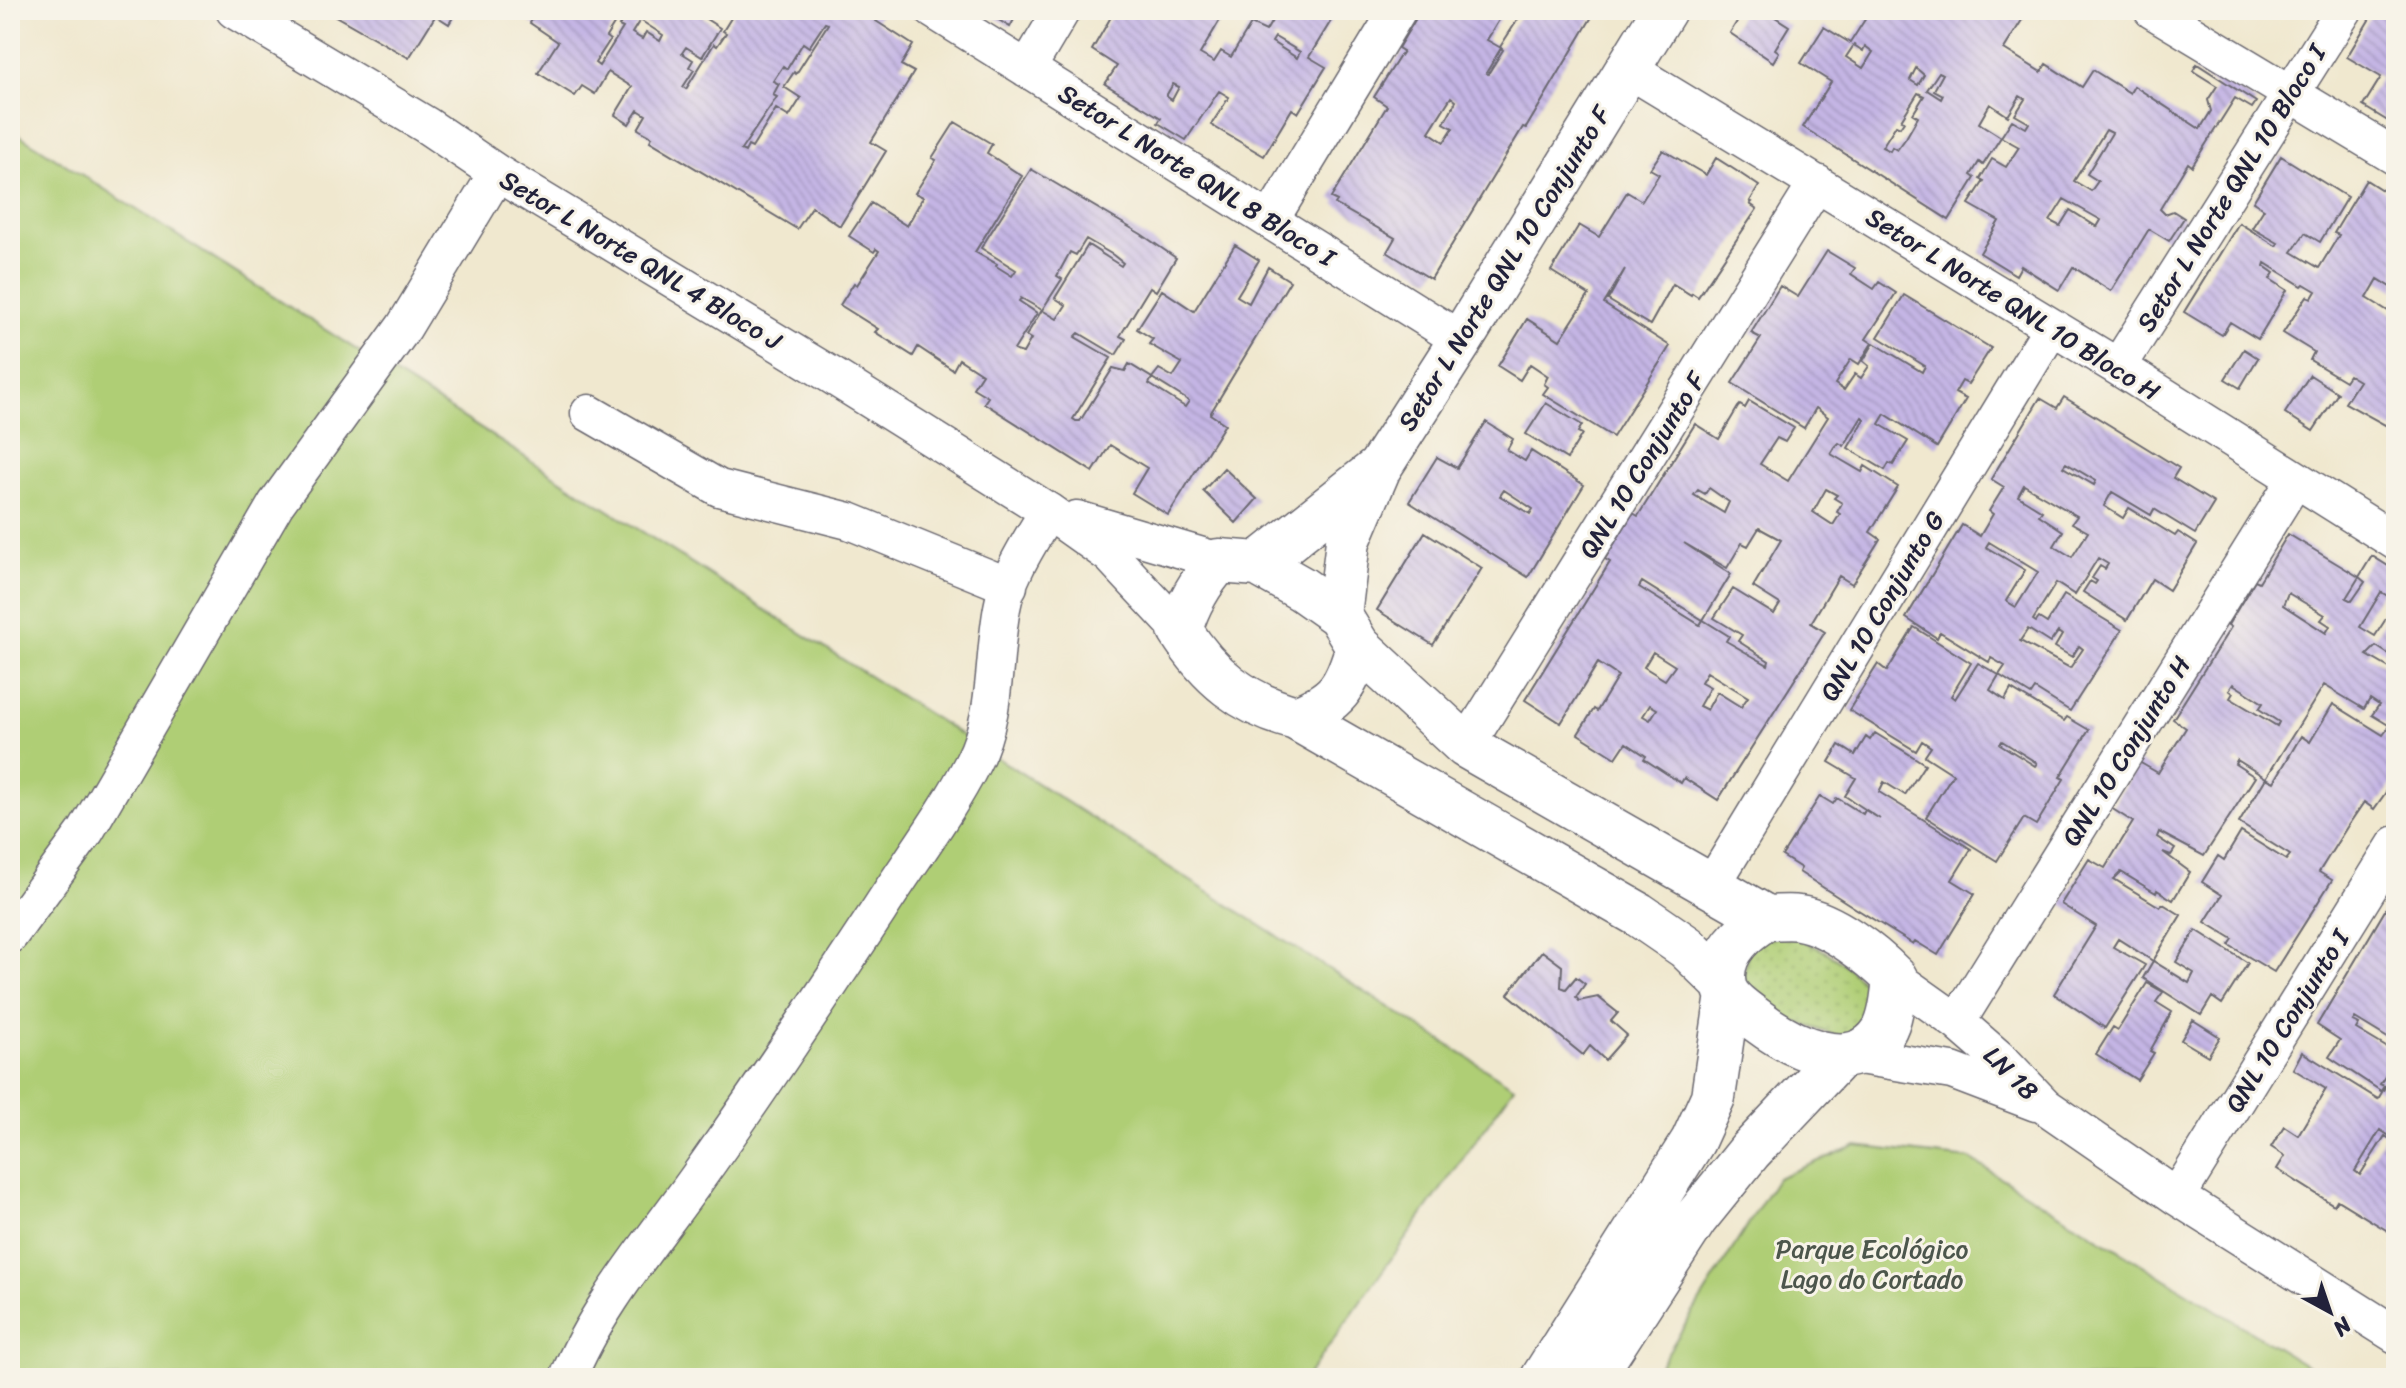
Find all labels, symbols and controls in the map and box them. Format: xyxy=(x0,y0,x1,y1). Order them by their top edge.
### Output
street label: Setor L Norte QNL 10 Bloco I xyxy=(2123,33,2339,341)
street label: Setor L Norte QNL 8 Bloco I xyxy=(1049,71,1346,280)
street label: Setor L Norte QNL 10 Conjunto F xyxy=(1385,94,1624,440)
street label: Setor L Norte QNL 4 Bloco J xyxy=(491,157,792,363)
street label: Setor L Norte QNL 10 Bloco H xyxy=(1856,194,2170,414)
street label: QNL 10 Conjunto F xyxy=(1566,361,1719,568)
street label: QNL 10 Conjunto G xyxy=(1807,502,1957,710)
street label: QNL 10 Conjunto H xyxy=(2049,646,2203,855)
street label: QNL 10 Conjunto I xyxy=(2212,919,2363,1122)
street label: LN 18 xyxy=(1972,1034,2050,1112)
park label: Parque Ecológico Lago do Cortado xyxy=(1776,1226,1969,1302)
north arrow xyxy=(2290,1272,2370,1352)
text: N xyxy=(2324,1306,2362,1347)

